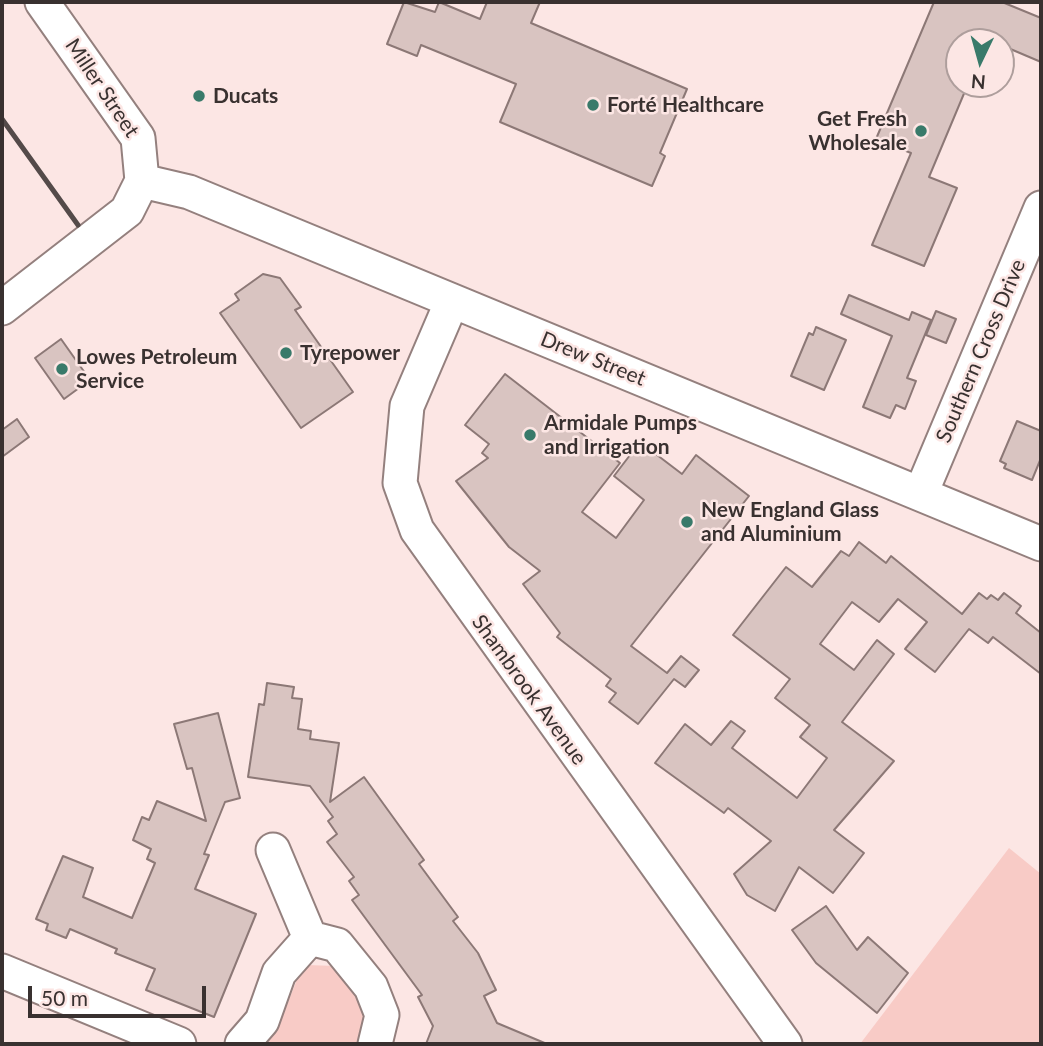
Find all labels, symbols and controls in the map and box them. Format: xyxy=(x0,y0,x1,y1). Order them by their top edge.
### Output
north arrow xyxy=(945,28,1015,98)
street label: Miller Street xyxy=(60,34,144,142)
text: N xyxy=(970,70,987,95)
place label: Ducats xyxy=(213,83,278,109)
marker: Ducats xyxy=(191,88,207,104)
place label: Forté Healthcare xyxy=(607,92,764,118)
marker: Forté Healthcare xyxy=(585,97,601,113)
place label: Get Fresh Wholesale xyxy=(808,106,907,156)
marker: Get Fresh Wholesale xyxy=(913,123,929,139)
street label: Southern Cross Drive xyxy=(931,256,1031,446)
street label: Drew Street xyxy=(537,327,649,391)
place label: Tyrepower xyxy=(300,340,400,366)
place label: Lowes Petroleum Service xyxy=(76,344,237,394)
marker: Tyrepower xyxy=(278,345,294,361)
marker: Lowes Petroleum Service xyxy=(54,361,70,377)
place label: Armidale Pumps and Irrigation xyxy=(544,410,697,460)
marker: Armidale Pumps and Irrigation xyxy=(522,427,538,443)
place label: New England Glass and Aluminium xyxy=(701,497,879,547)
marker: New England Glass and Aluminium xyxy=(679,514,695,530)
street label: Shambrook Avenue xyxy=(466,610,592,770)
scale bar xyxy=(32,972,210,1016)
text: 50 m xyxy=(41,985,88,1010)

